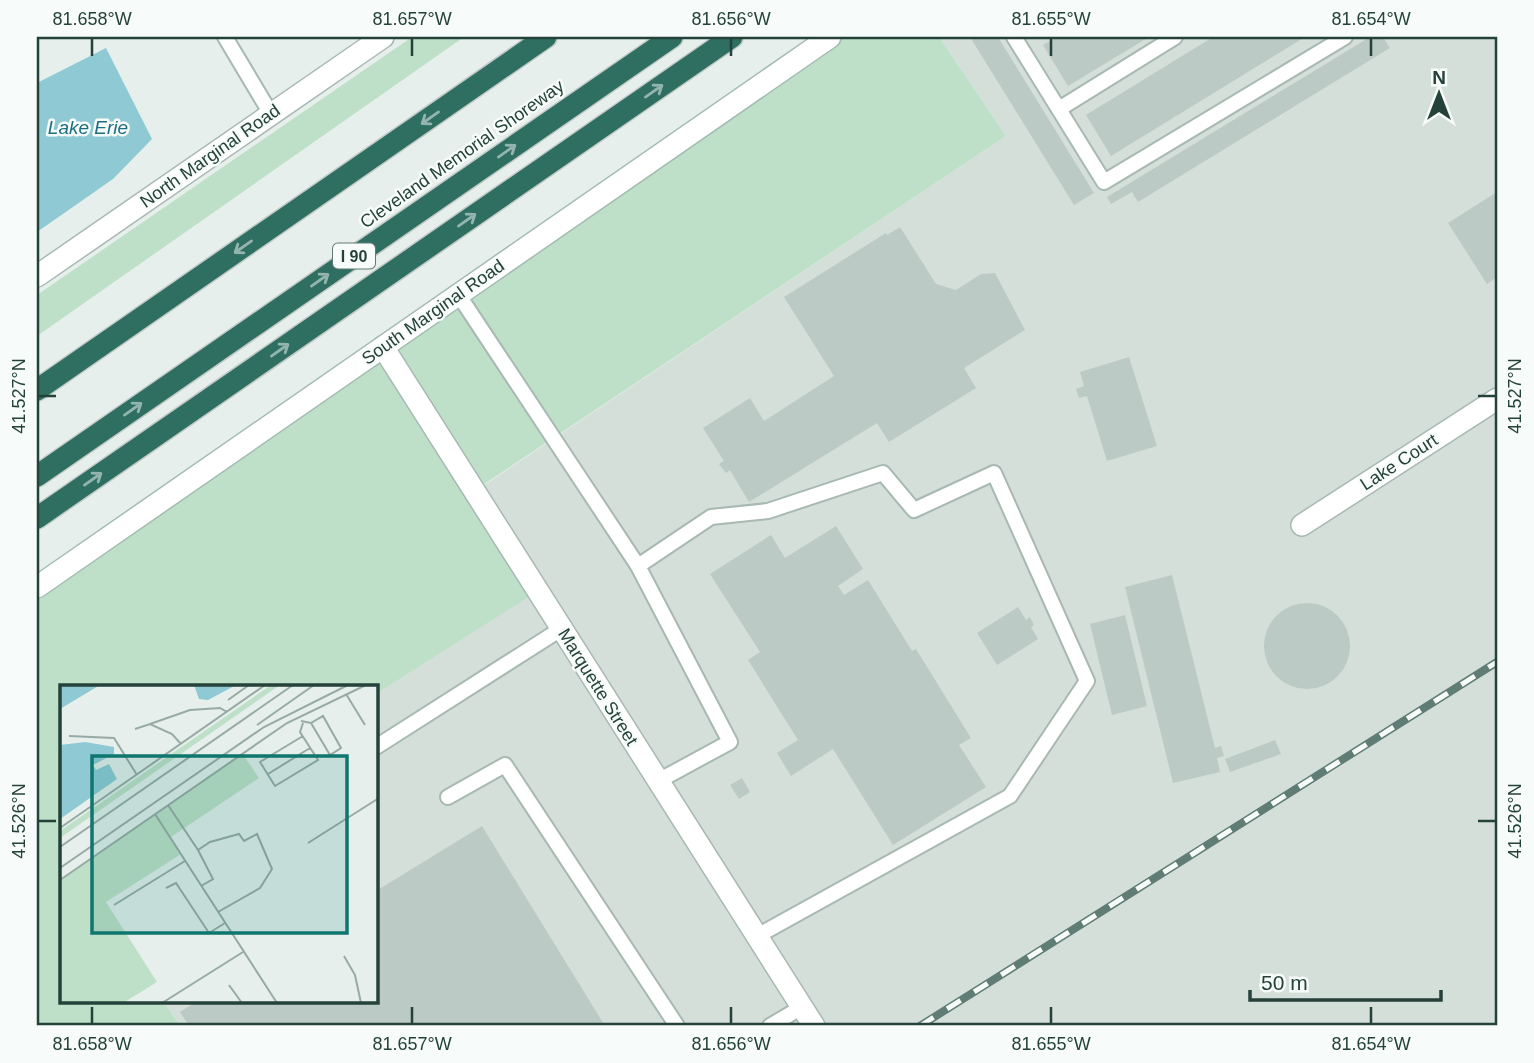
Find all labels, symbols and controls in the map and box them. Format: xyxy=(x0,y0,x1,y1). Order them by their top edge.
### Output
text: 81.658°W xyxy=(52,9,132,29)
text: 81.657°W xyxy=(372,9,452,29)
text: 81.656°W xyxy=(691,9,771,29)
text: 81.655°W xyxy=(1011,9,1091,29)
text: 81.654°W xyxy=(1331,9,1411,29)
north arrow xyxy=(1404,60,1474,130)
text: N xyxy=(1432,67,1446,88)
street label: Cleveland Memorial Shoreway xyxy=(356,76,568,232)
one-way arrow xyxy=(644,84,663,98)
street label: North Marginal Road xyxy=(136,100,284,212)
one-way arrow xyxy=(421,110,440,125)
water label: Lake Erie xyxy=(48,117,128,138)
one-way arrow xyxy=(497,144,516,158)
one-way arrow xyxy=(457,213,476,227)
one-way arrow xyxy=(234,240,253,254)
road number: I 90 xyxy=(333,244,375,268)
street label: South Marginal Road xyxy=(358,255,508,369)
one-way arrow xyxy=(310,273,329,287)
one-way arrow xyxy=(270,343,289,357)
text: 41.527°N xyxy=(9,358,29,434)
text: 41.527°N xyxy=(1505,358,1525,434)
one-way arrow xyxy=(123,402,142,417)
street label: Lake Court xyxy=(1357,430,1441,494)
one-way arrow xyxy=(83,472,102,486)
street label: Marquette Street xyxy=(554,625,642,749)
inset map xyxy=(60,685,378,1004)
text: 41.526°N xyxy=(9,783,29,859)
text: 41.526°N xyxy=(1505,783,1525,859)
scale bar xyxy=(1250,958,1441,1002)
text: 50 m xyxy=(1261,971,1308,994)
text: 81.658°W xyxy=(52,1034,132,1054)
text: 81.657°W xyxy=(372,1034,452,1054)
text: 81.656°W xyxy=(691,1034,771,1054)
text: 81.655°W xyxy=(1011,1034,1091,1054)
text: 81.654°W xyxy=(1331,1034,1411,1054)

